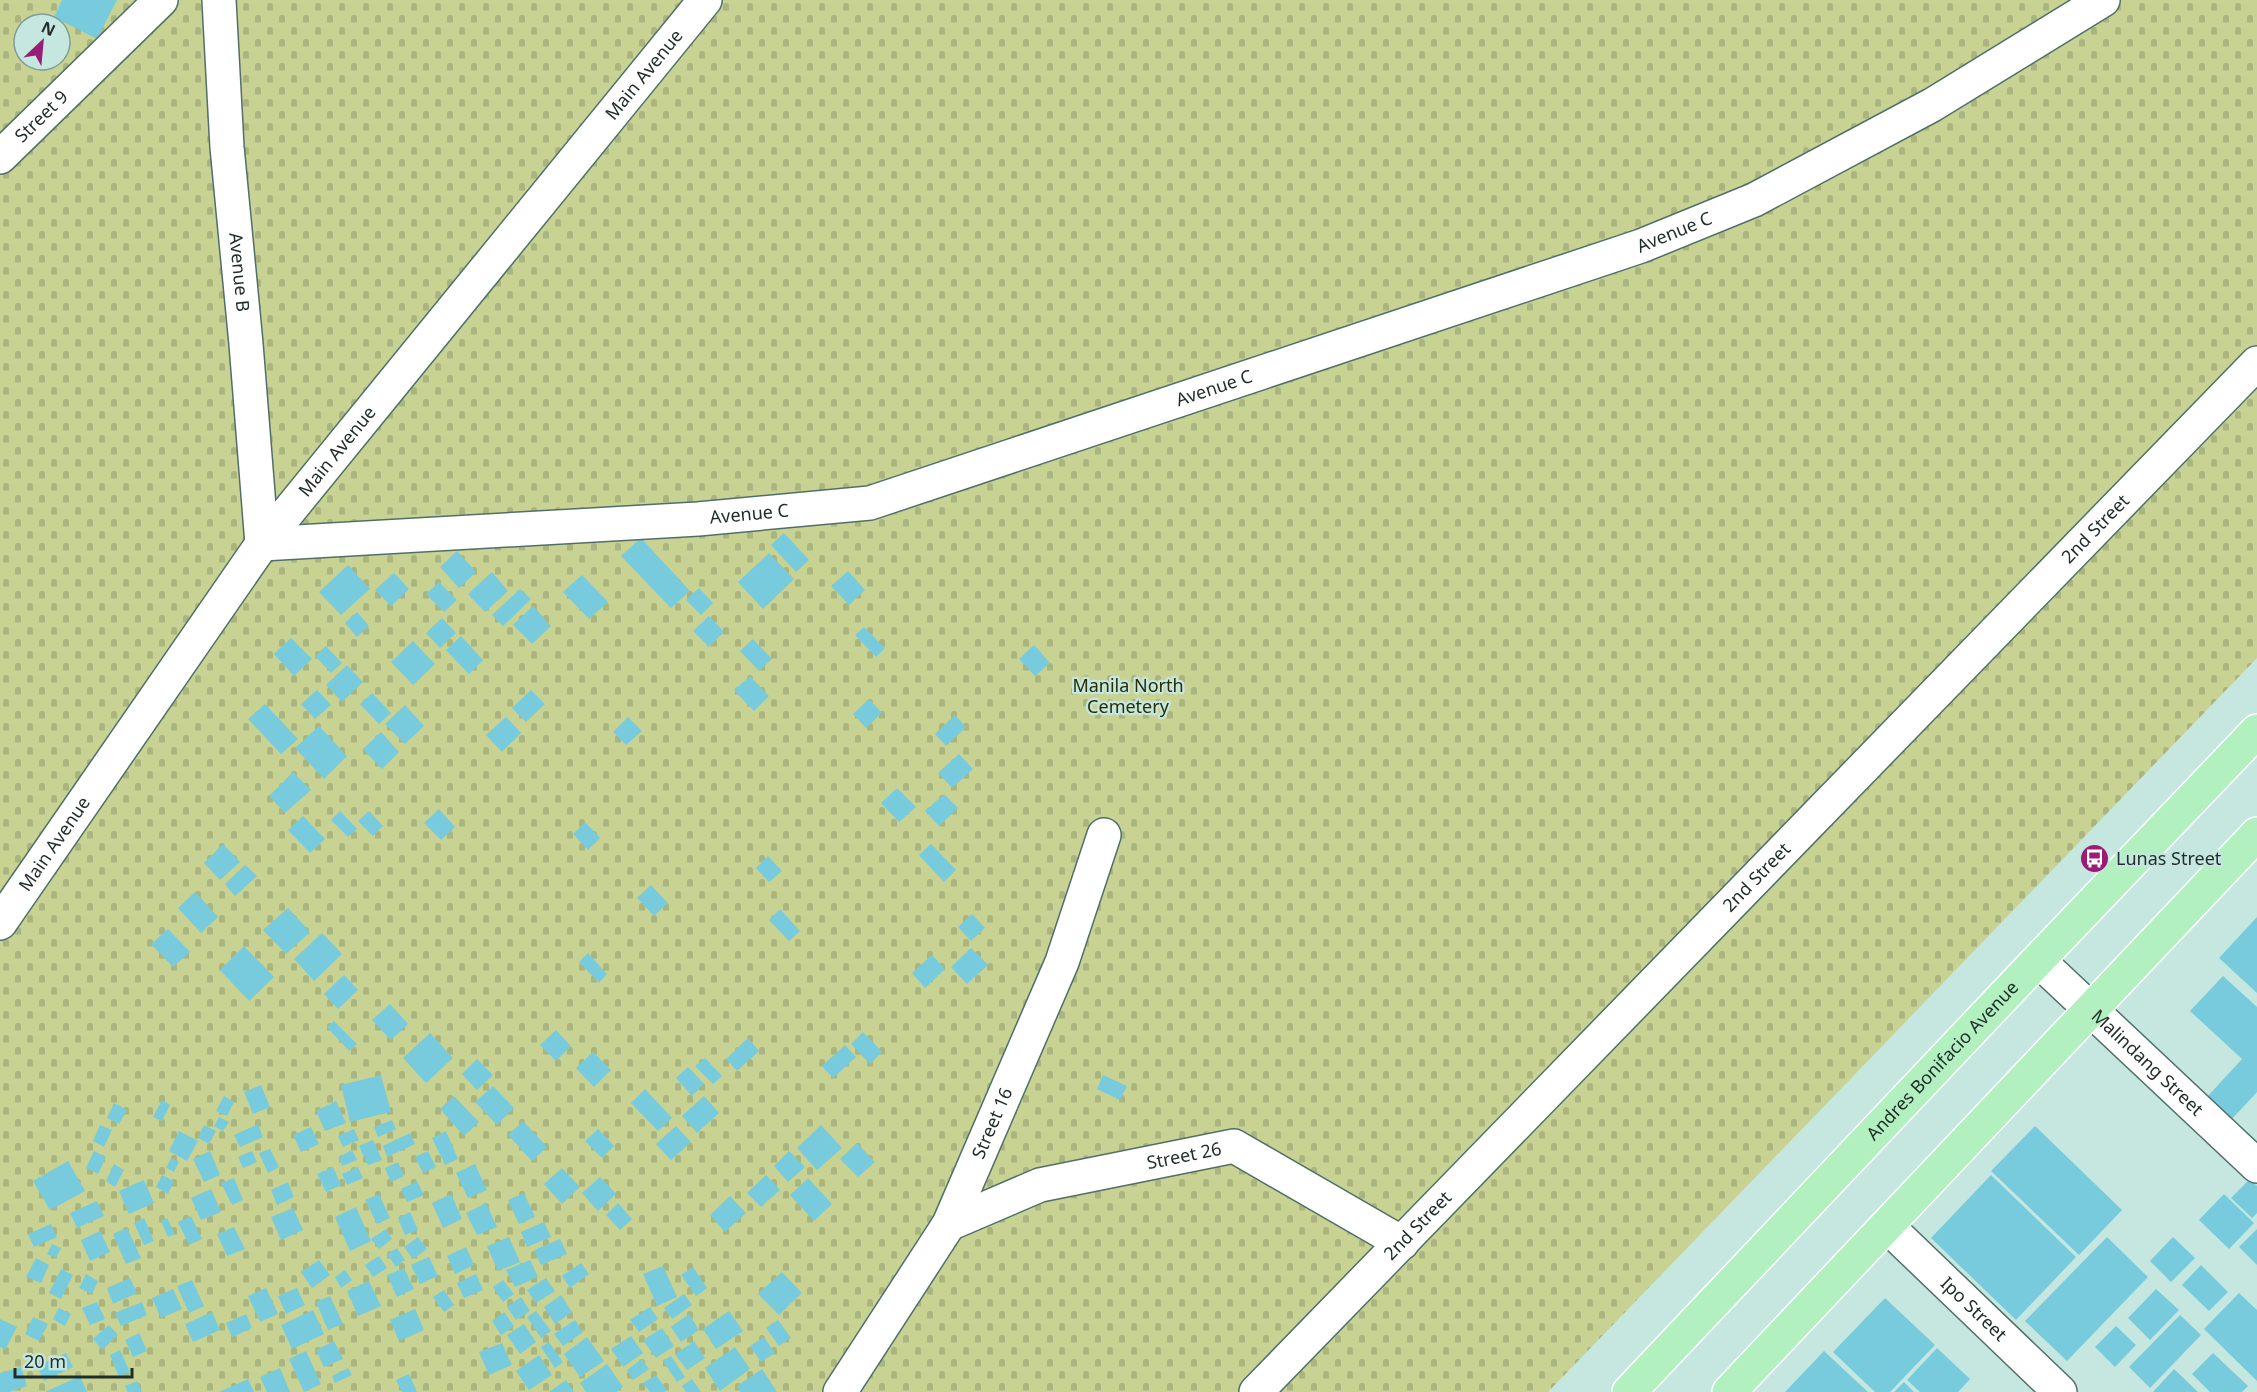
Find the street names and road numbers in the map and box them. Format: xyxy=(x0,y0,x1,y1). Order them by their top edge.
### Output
street label: Main Avenue xyxy=(599,24,687,124)
street label: Street 9 xyxy=(9,84,73,147)
street label: Avenue C xyxy=(1633,205,1715,258)
street label: Avenue B xyxy=(224,231,256,313)
street label: Avenue C xyxy=(1172,363,1255,411)
street label: Main Avenue xyxy=(292,401,381,501)
street label: 2nd Street xyxy=(2056,488,2134,568)
street label: Avenue C xyxy=(709,498,790,529)
street label: Main Avenue xyxy=(13,791,95,896)
street label: 2nd Street xyxy=(1717,837,1795,916)
street label: Andres Bonifacio Avenue xyxy=(1861,975,2023,1145)
street label: Malindang Street xyxy=(2087,1004,2209,1121)
street label: Street 16 xyxy=(966,1083,1018,1162)
street label: Street 26 xyxy=(1145,1136,1223,1174)
street label: 2nd Street xyxy=(1378,1185,1456,1265)
street label: Ipo Street xyxy=(1936,1271,2013,1346)

